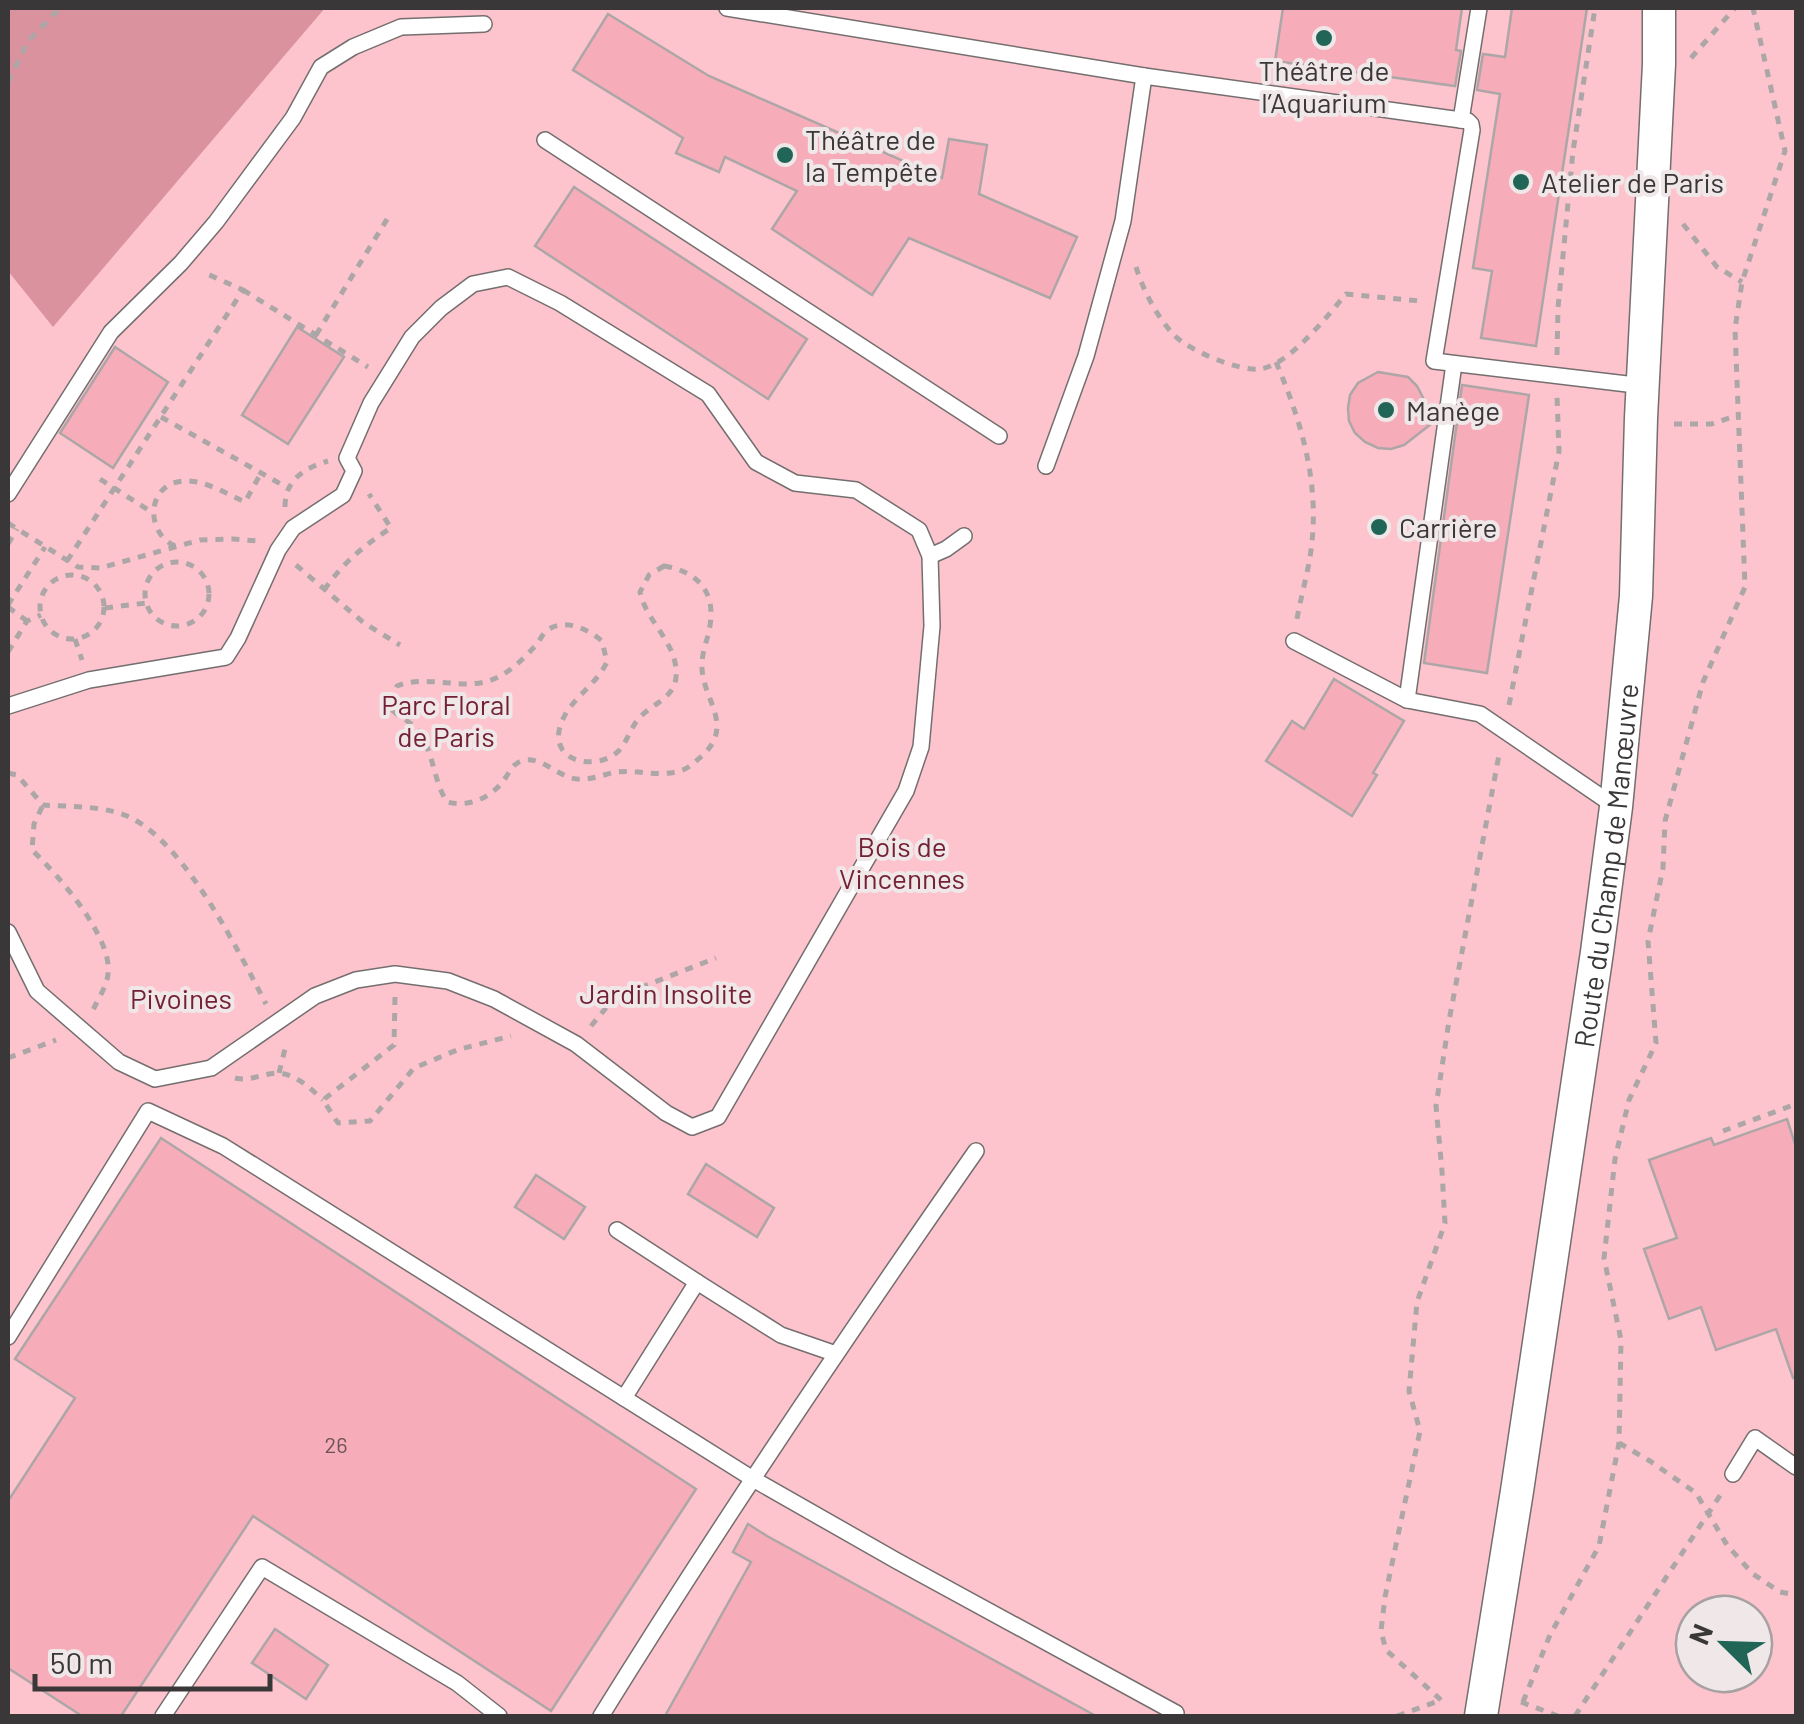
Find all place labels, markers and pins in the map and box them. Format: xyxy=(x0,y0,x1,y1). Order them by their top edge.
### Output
marker: Théâtre de l’Aquarium xyxy=(1313,27,1335,49)
place label: Théâtre de l’Aquarium xyxy=(1259,53,1389,119)
place label: Théâtre de la Tempête xyxy=(805,122,938,188)
marker: Théâtre de la Tempête xyxy=(774,144,796,166)
place label: Atelier de Paris xyxy=(1541,165,1724,199)
marker: Atelier de Paris xyxy=(1510,171,1532,193)
place label: Manège xyxy=(1406,393,1500,427)
marker: Manège xyxy=(1375,399,1397,421)
place label: Carrière xyxy=(1399,510,1498,544)
marker: Carrière xyxy=(1368,516,1390,538)

